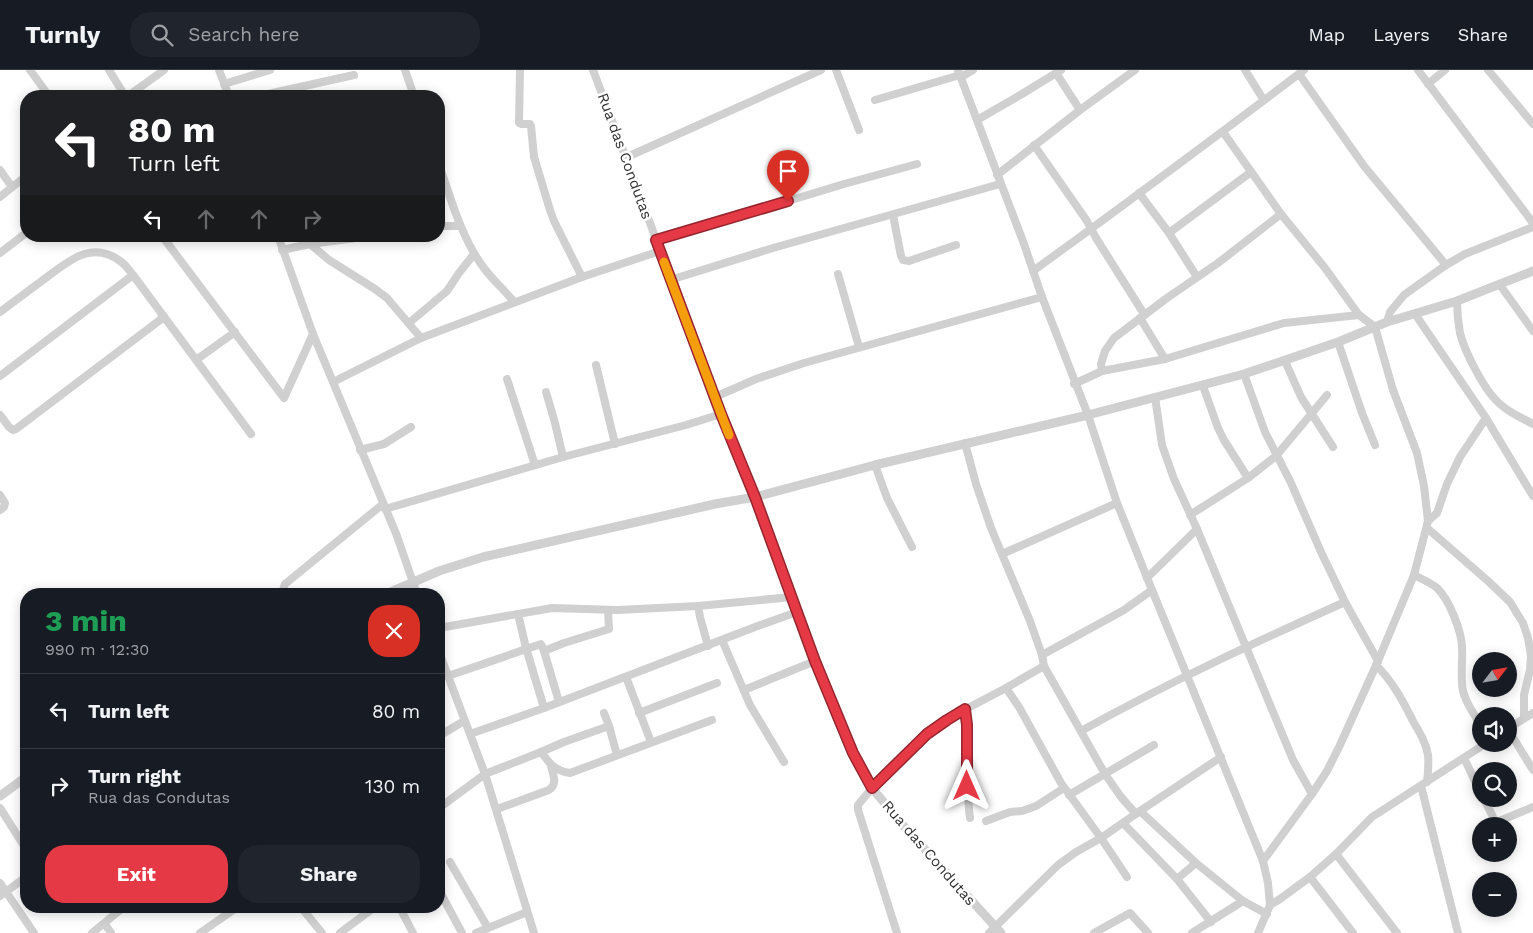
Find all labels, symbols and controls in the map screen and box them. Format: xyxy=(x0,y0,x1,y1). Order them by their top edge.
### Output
search box xyxy=(130,12,480,57)
text: Turnly xyxy=(25,21,100,49)
icon: search xyxy=(148,21,176,49)
text: Search here xyxy=(188,23,300,46)
text: Map xyxy=(1308,24,1345,45)
text: Layers xyxy=(1373,24,1430,45)
text: Share xyxy=(1458,24,1508,45)
street label: Rua das Condutas xyxy=(594,90,656,222)
text: 80 m xyxy=(128,109,215,151)
icon: left xyxy=(45,110,110,175)
pin xyxy=(767,150,809,201)
text: Turn left xyxy=(128,151,220,176)
icon: arrive xyxy=(774,157,802,185)
icon: left xyxy=(139,205,167,233)
icon: ahead xyxy=(192,205,220,233)
icon: ahead xyxy=(245,205,273,233)
icon: right xyxy=(298,205,326,233)
text: 3 min xyxy=(45,603,127,638)
button: close xyxy=(368,605,420,657)
text: 990 m · 12:30 xyxy=(45,640,149,659)
north arrow xyxy=(1472,652,1518,698)
map controls xyxy=(1472,652,1517,917)
icon: left xyxy=(45,697,73,725)
text: Turn left xyxy=(88,700,169,723)
text: 80 m xyxy=(372,700,420,723)
button: sound xyxy=(1472,707,1517,752)
position arrow xyxy=(940,759,992,811)
button: search xyxy=(1472,762,1517,807)
text: Turn right xyxy=(88,765,181,788)
icon: right xyxy=(45,772,73,800)
text: 130 m xyxy=(365,775,420,798)
text: Rua das Condutas xyxy=(88,788,230,807)
street label: Rua das Condutas xyxy=(879,797,980,909)
button: + xyxy=(1472,817,1517,862)
button: Exit xyxy=(45,845,228,903)
button: Share xyxy=(238,845,420,903)
button: − xyxy=(1472,872,1517,917)

